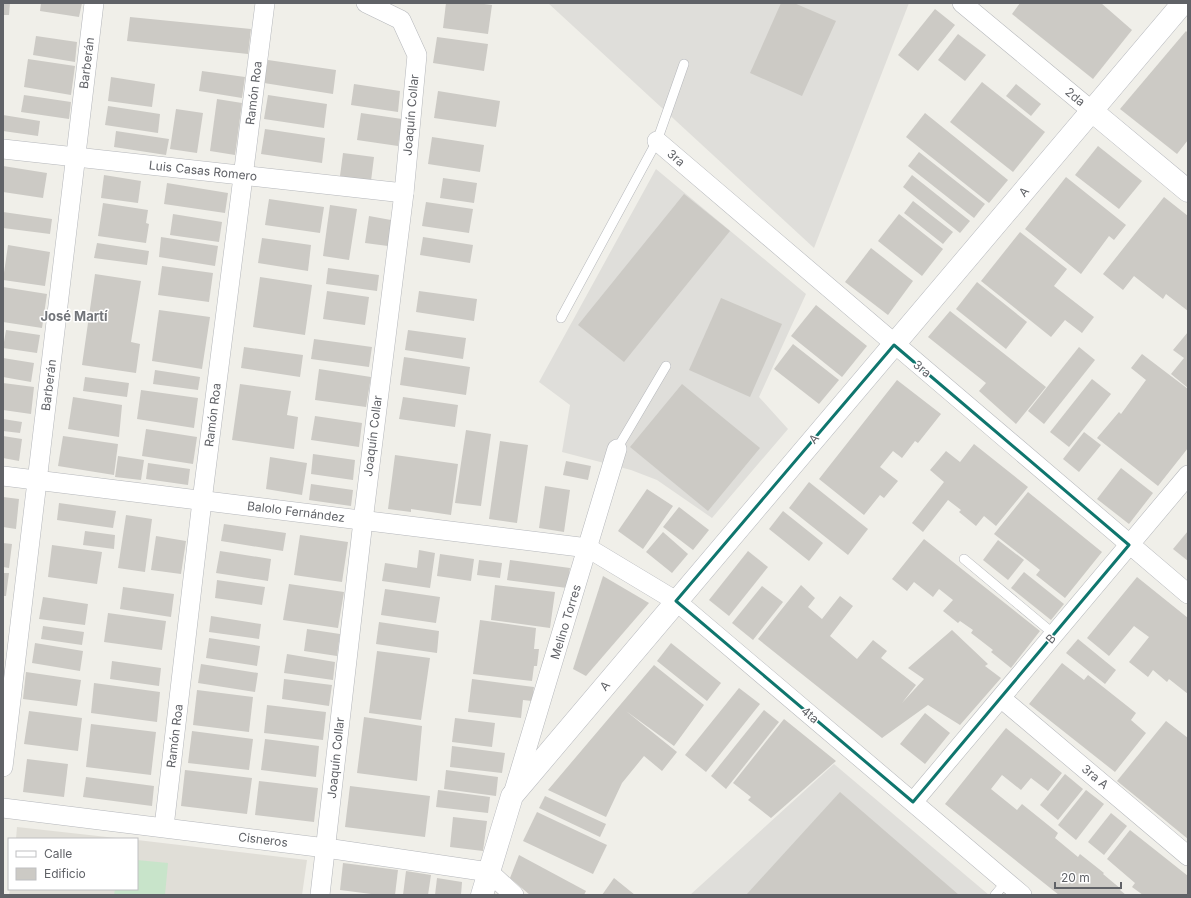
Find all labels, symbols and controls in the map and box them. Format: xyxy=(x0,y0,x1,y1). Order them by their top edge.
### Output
street label: Barberán xyxy=(76,36,97,90)
street label: Ramón Roa xyxy=(242,60,265,126)
street label: Joaquín Collar xyxy=(399,73,422,156)
street label: 2da xyxy=(1062,84,1088,109)
street label: 3ra xyxy=(664,146,688,169)
street label: Luis Casas Romero xyxy=(148,157,258,184)
street label: A xyxy=(1015,184,1032,200)
district label: José Martí xyxy=(40,308,108,324)
street label: 3ra xyxy=(910,357,934,380)
street label: Barberán xyxy=(38,358,59,412)
street label: Ramón Roa xyxy=(201,382,224,448)
street label: Joaquín Collar xyxy=(360,394,385,477)
street label: A xyxy=(805,431,822,447)
street label: Balolo Fernández xyxy=(246,498,346,525)
street label: Melino Torres xyxy=(547,583,584,661)
street label: B xyxy=(1042,631,1059,647)
street label: A xyxy=(596,678,613,694)
street label: Ramón Roa xyxy=(163,703,186,769)
street label: 4ta xyxy=(798,703,822,726)
street label: Joaquín Collar xyxy=(324,716,347,799)
street label: 3ra A xyxy=(1079,761,1112,792)
street label: Cisneros xyxy=(237,829,289,850)
legend xyxy=(8,838,138,890)
text: Calle xyxy=(44,846,72,861)
scale bar xyxy=(1055,864,1121,890)
text: Edificio xyxy=(44,866,86,881)
text: 20 m xyxy=(1061,870,1090,885)

